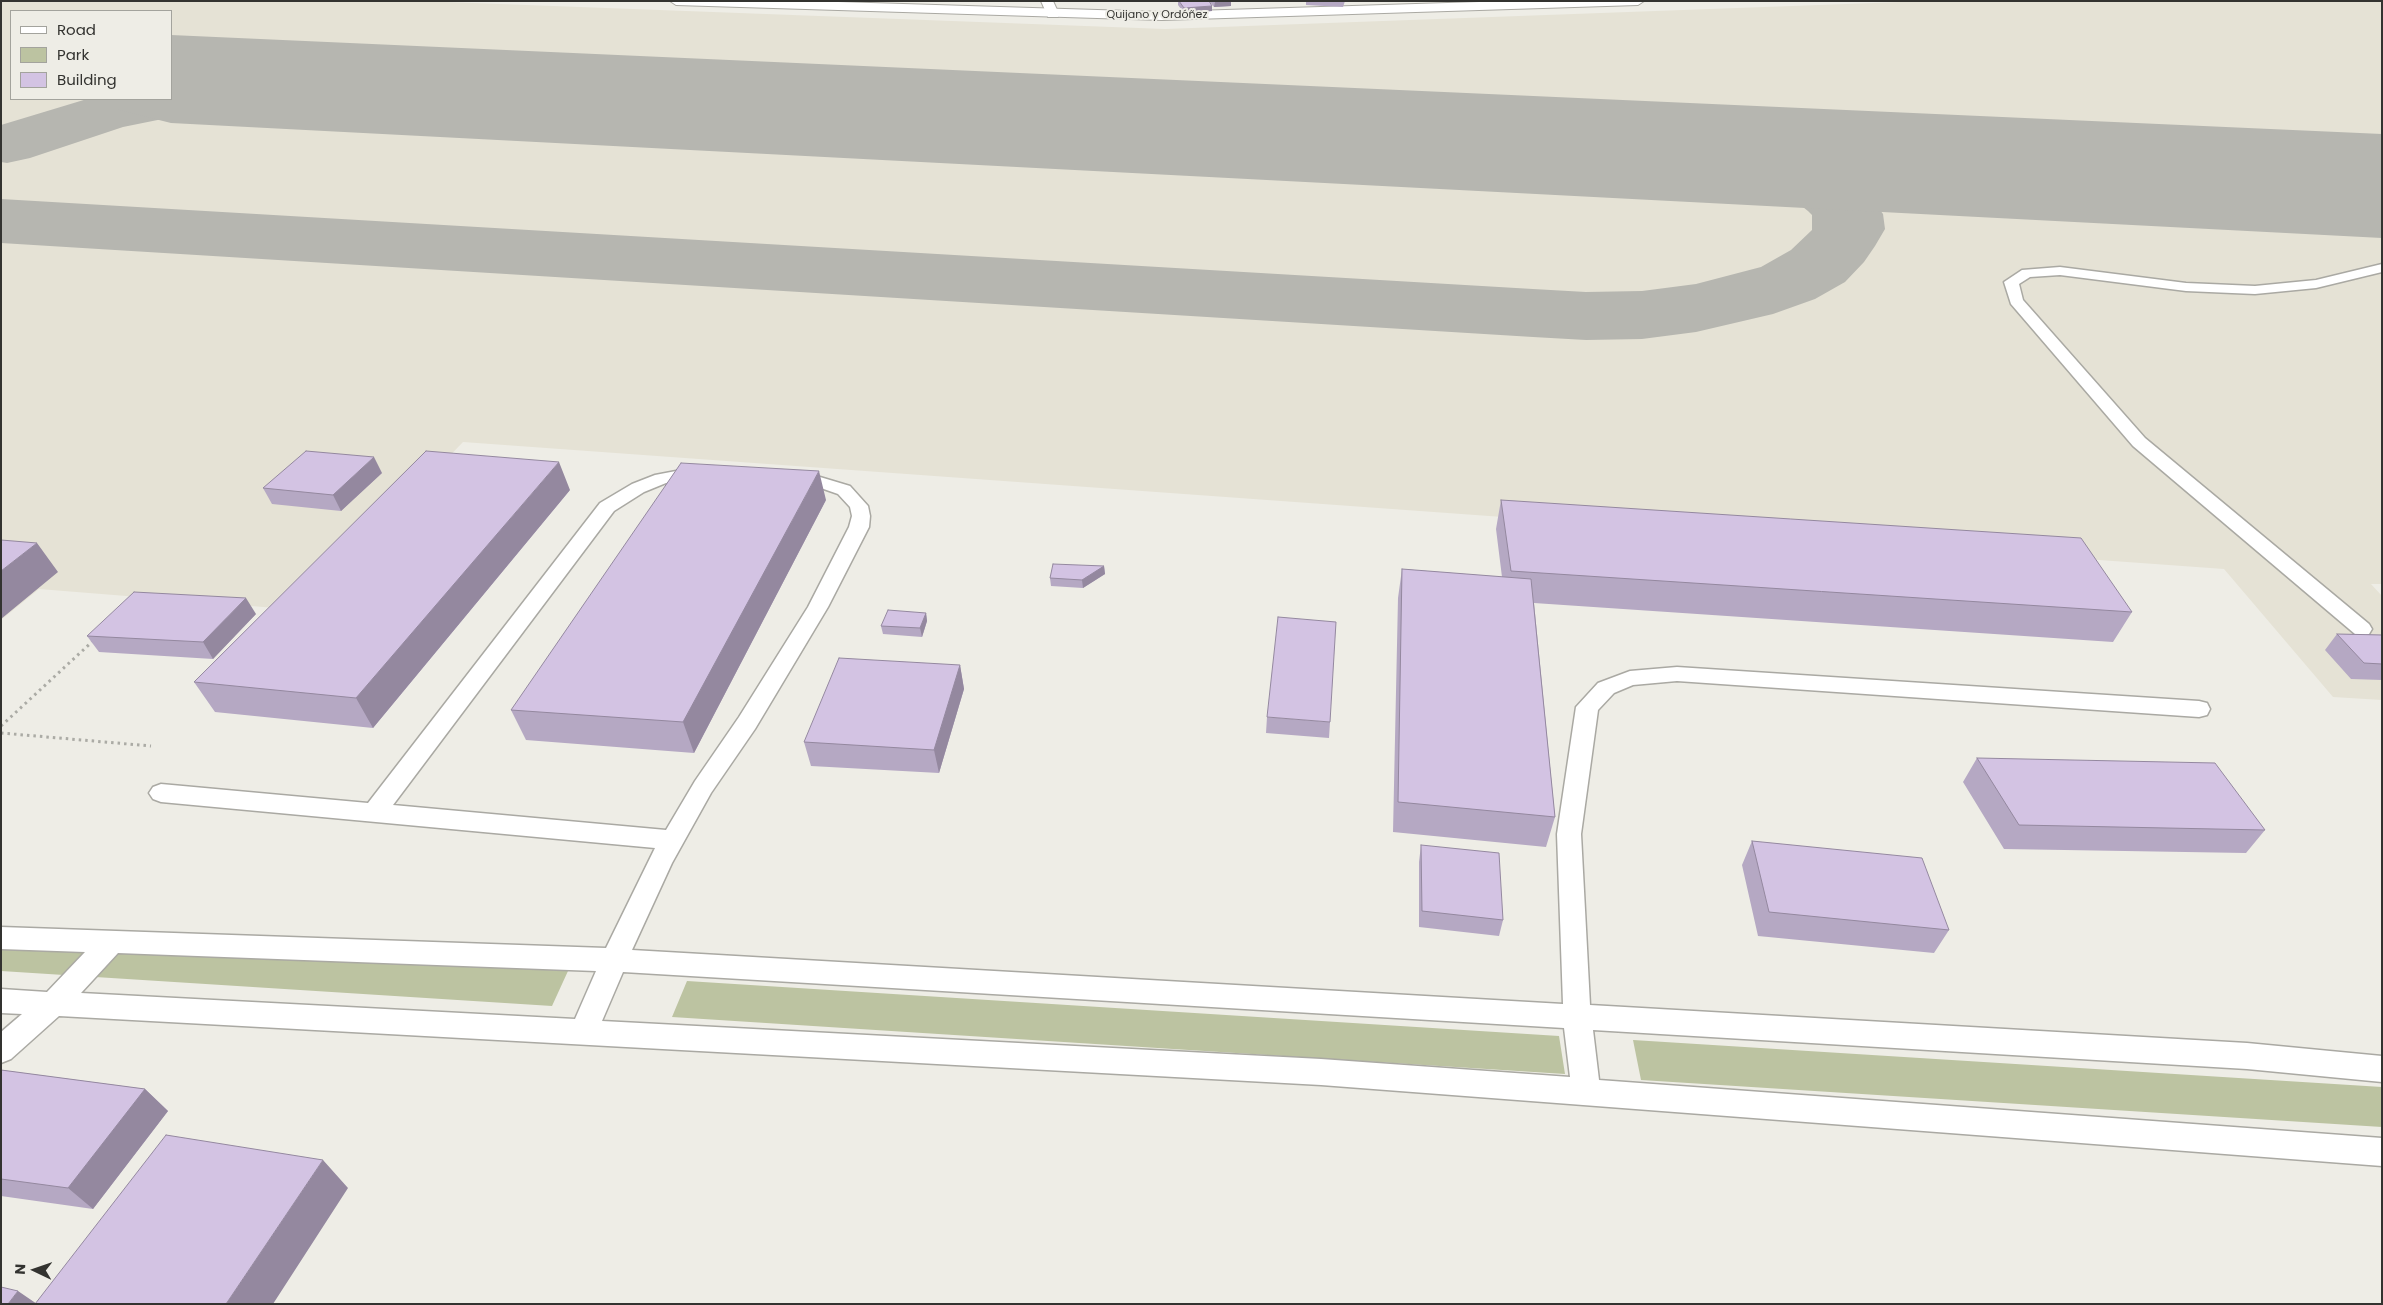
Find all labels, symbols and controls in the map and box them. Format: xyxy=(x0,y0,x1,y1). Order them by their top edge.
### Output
street label: Quijano y Ordóñez xyxy=(1107,8,1207,22)
legend xyxy=(10,10,172,100)
text: Road xyxy=(57,19,96,40)
text: Park xyxy=(57,44,89,65)
text: Building xyxy=(57,69,117,90)
north arrow xyxy=(10,1245,60,1295)
text: N xyxy=(10,1263,30,1275)

